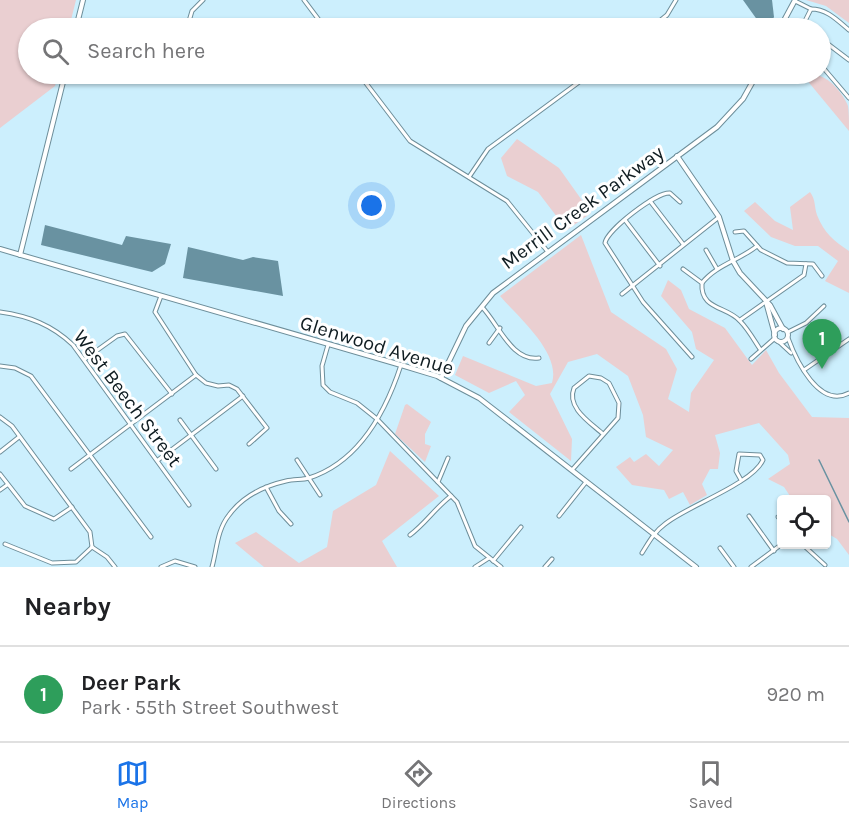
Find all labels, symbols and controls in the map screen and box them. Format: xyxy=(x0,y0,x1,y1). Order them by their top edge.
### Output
search box xyxy=(18,18,831,84)
icon: search xyxy=(39,35,72,68)
text: Search here xyxy=(87,38,205,64)
street label: Merrill Creek Parkway xyxy=(497,141,668,274)
your location xyxy=(357,191,386,220)
street label: Glenwood Avenue xyxy=(297,311,457,380)
pin: 1 xyxy=(802,320,842,369)
street label: West Beech Street xyxy=(69,325,187,472)
map controls xyxy=(777,495,831,549)
button: locate xyxy=(777,495,831,549)
text: Nearby xyxy=(24,591,111,622)
text: Deer Park xyxy=(81,670,181,696)
text: 1 xyxy=(40,683,47,706)
text: 920 m xyxy=(766,683,825,706)
text: Park · 55th Street Southwest xyxy=(81,696,339,719)
tab: Map xyxy=(116,757,149,812)
tab: Directions xyxy=(381,757,456,812)
tab: Saved xyxy=(689,757,733,812)

